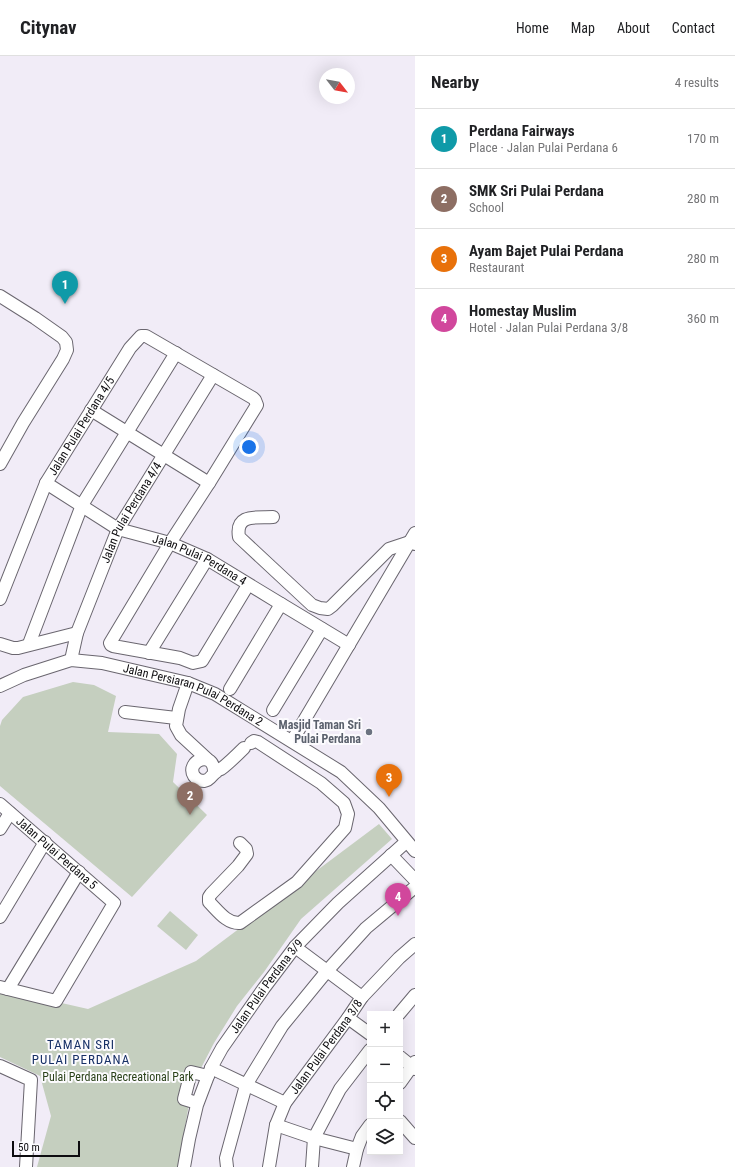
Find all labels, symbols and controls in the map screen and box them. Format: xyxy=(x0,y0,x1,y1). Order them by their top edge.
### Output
text: Citynav xyxy=(20,16,77,39)
text: Home xyxy=(516,20,549,36)
text: Map xyxy=(571,20,595,36)
text: About xyxy=(617,20,650,36)
text: Contact xyxy=(672,20,715,36)
north arrow xyxy=(319,68,355,104)
text: Nearby xyxy=(431,72,479,92)
text: 4 results xyxy=(675,75,719,90)
text: Perdana Fairways xyxy=(469,122,575,140)
text: 1 xyxy=(441,131,447,146)
text: 170 m xyxy=(687,131,719,146)
text: Place · Jalan Pulai Perdana 6 xyxy=(469,140,618,155)
text: SMK Sri Pulai Perdana xyxy=(469,182,604,200)
text: 2 xyxy=(441,191,447,206)
text: 280 m xyxy=(687,191,719,206)
text: School xyxy=(469,200,504,215)
text: Ayam Bajet Pulai Perdana xyxy=(469,242,624,260)
text: 3 xyxy=(441,251,447,266)
text: 280 m xyxy=(687,251,719,266)
text: Restaurant xyxy=(469,260,524,275)
pin: 1 xyxy=(52,271,78,304)
text: Homestay Muslim xyxy=(469,302,577,320)
text: 4 xyxy=(441,311,447,326)
text: 360 m xyxy=(687,311,719,326)
text: Hotel · Jalan Pulai Perdana 3/8 xyxy=(469,320,628,335)
street label: Jalan Pulai Perdana 4/5 xyxy=(46,374,117,478)
your location xyxy=(239,437,259,457)
street label: Jalan Pulai Perdana 4/4 xyxy=(98,460,165,565)
street label: Jalan Pulai Perdana 4 xyxy=(151,532,249,588)
street label: Jalan Persiaran Pulai Perdana 2 xyxy=(122,661,265,729)
place label: Masjid Taman Sri Pulai Perdana xyxy=(279,718,361,746)
marker: Masjid Taman Sri Pulai Perdana xyxy=(364,727,374,737)
pin: 3 xyxy=(376,764,402,797)
pin: 2 xyxy=(177,782,203,815)
street label: Jalan Pulai Perdana 5 xyxy=(13,814,100,892)
pin: 4 xyxy=(385,883,411,916)
street label: Jalan Pulai Perdana 3/9 xyxy=(228,936,306,1036)
street label: Jalan Pulai Perdana 3/8 xyxy=(287,997,365,1097)
map controls xyxy=(367,1011,403,1155)
button: + xyxy=(367,1011,403,1047)
district label: TAMAN SRI PULAI PERDANA xyxy=(32,1037,130,1067)
button: − xyxy=(367,1047,403,1083)
park label: Pulai Perdana Recreational Park xyxy=(42,1070,194,1084)
button: locate xyxy=(367,1083,403,1119)
button: layers xyxy=(367,1119,403,1155)
scale bar xyxy=(12,1139,80,1158)
text: 50 m xyxy=(18,1141,40,1154)

